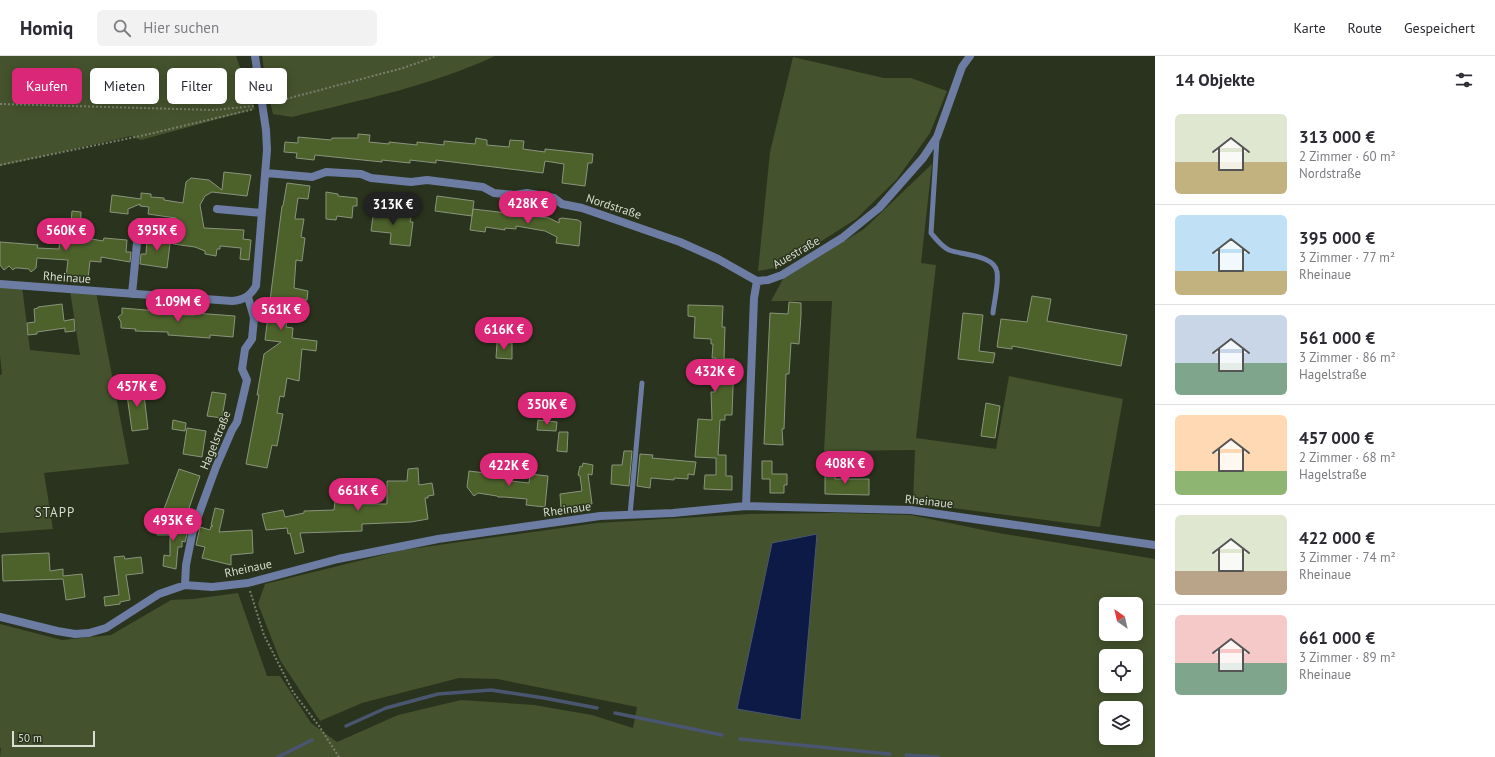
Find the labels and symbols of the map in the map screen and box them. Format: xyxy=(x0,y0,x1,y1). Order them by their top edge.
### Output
street label: Nordstraße xyxy=(584,190,644,222)
pin: 428K € xyxy=(495,191,561,225)
pin: 313K € xyxy=(360,192,426,226)
pin: 560K € xyxy=(33,218,99,252)
pin: 395K € xyxy=(124,218,190,252)
street label: Auestraße xyxy=(770,233,822,271)
street label: Rheinaue xyxy=(42,268,92,286)
pin: 1.09M € xyxy=(141,289,215,323)
pin: 561K € xyxy=(248,297,314,331)
pin: 616K € xyxy=(471,317,537,351)
pin: 432K € xyxy=(682,359,748,393)
pin: 457K € xyxy=(104,374,170,408)
pin: 350K € xyxy=(514,392,580,426)
street label: Hagelstraße xyxy=(196,408,234,472)
pin: 408K € xyxy=(812,451,878,485)
pin: 422K € xyxy=(476,453,542,487)
pin: 661K € xyxy=(325,478,391,512)
street label: Rheinaue xyxy=(904,491,954,511)
street label: Rheinaue xyxy=(542,498,592,520)
district label: STAPP xyxy=(35,504,75,521)
pin: 493K € xyxy=(140,508,206,542)
street label: Rheinaue xyxy=(223,556,273,580)
north arrow xyxy=(1099,597,1143,641)
scale bar xyxy=(12,729,95,748)

